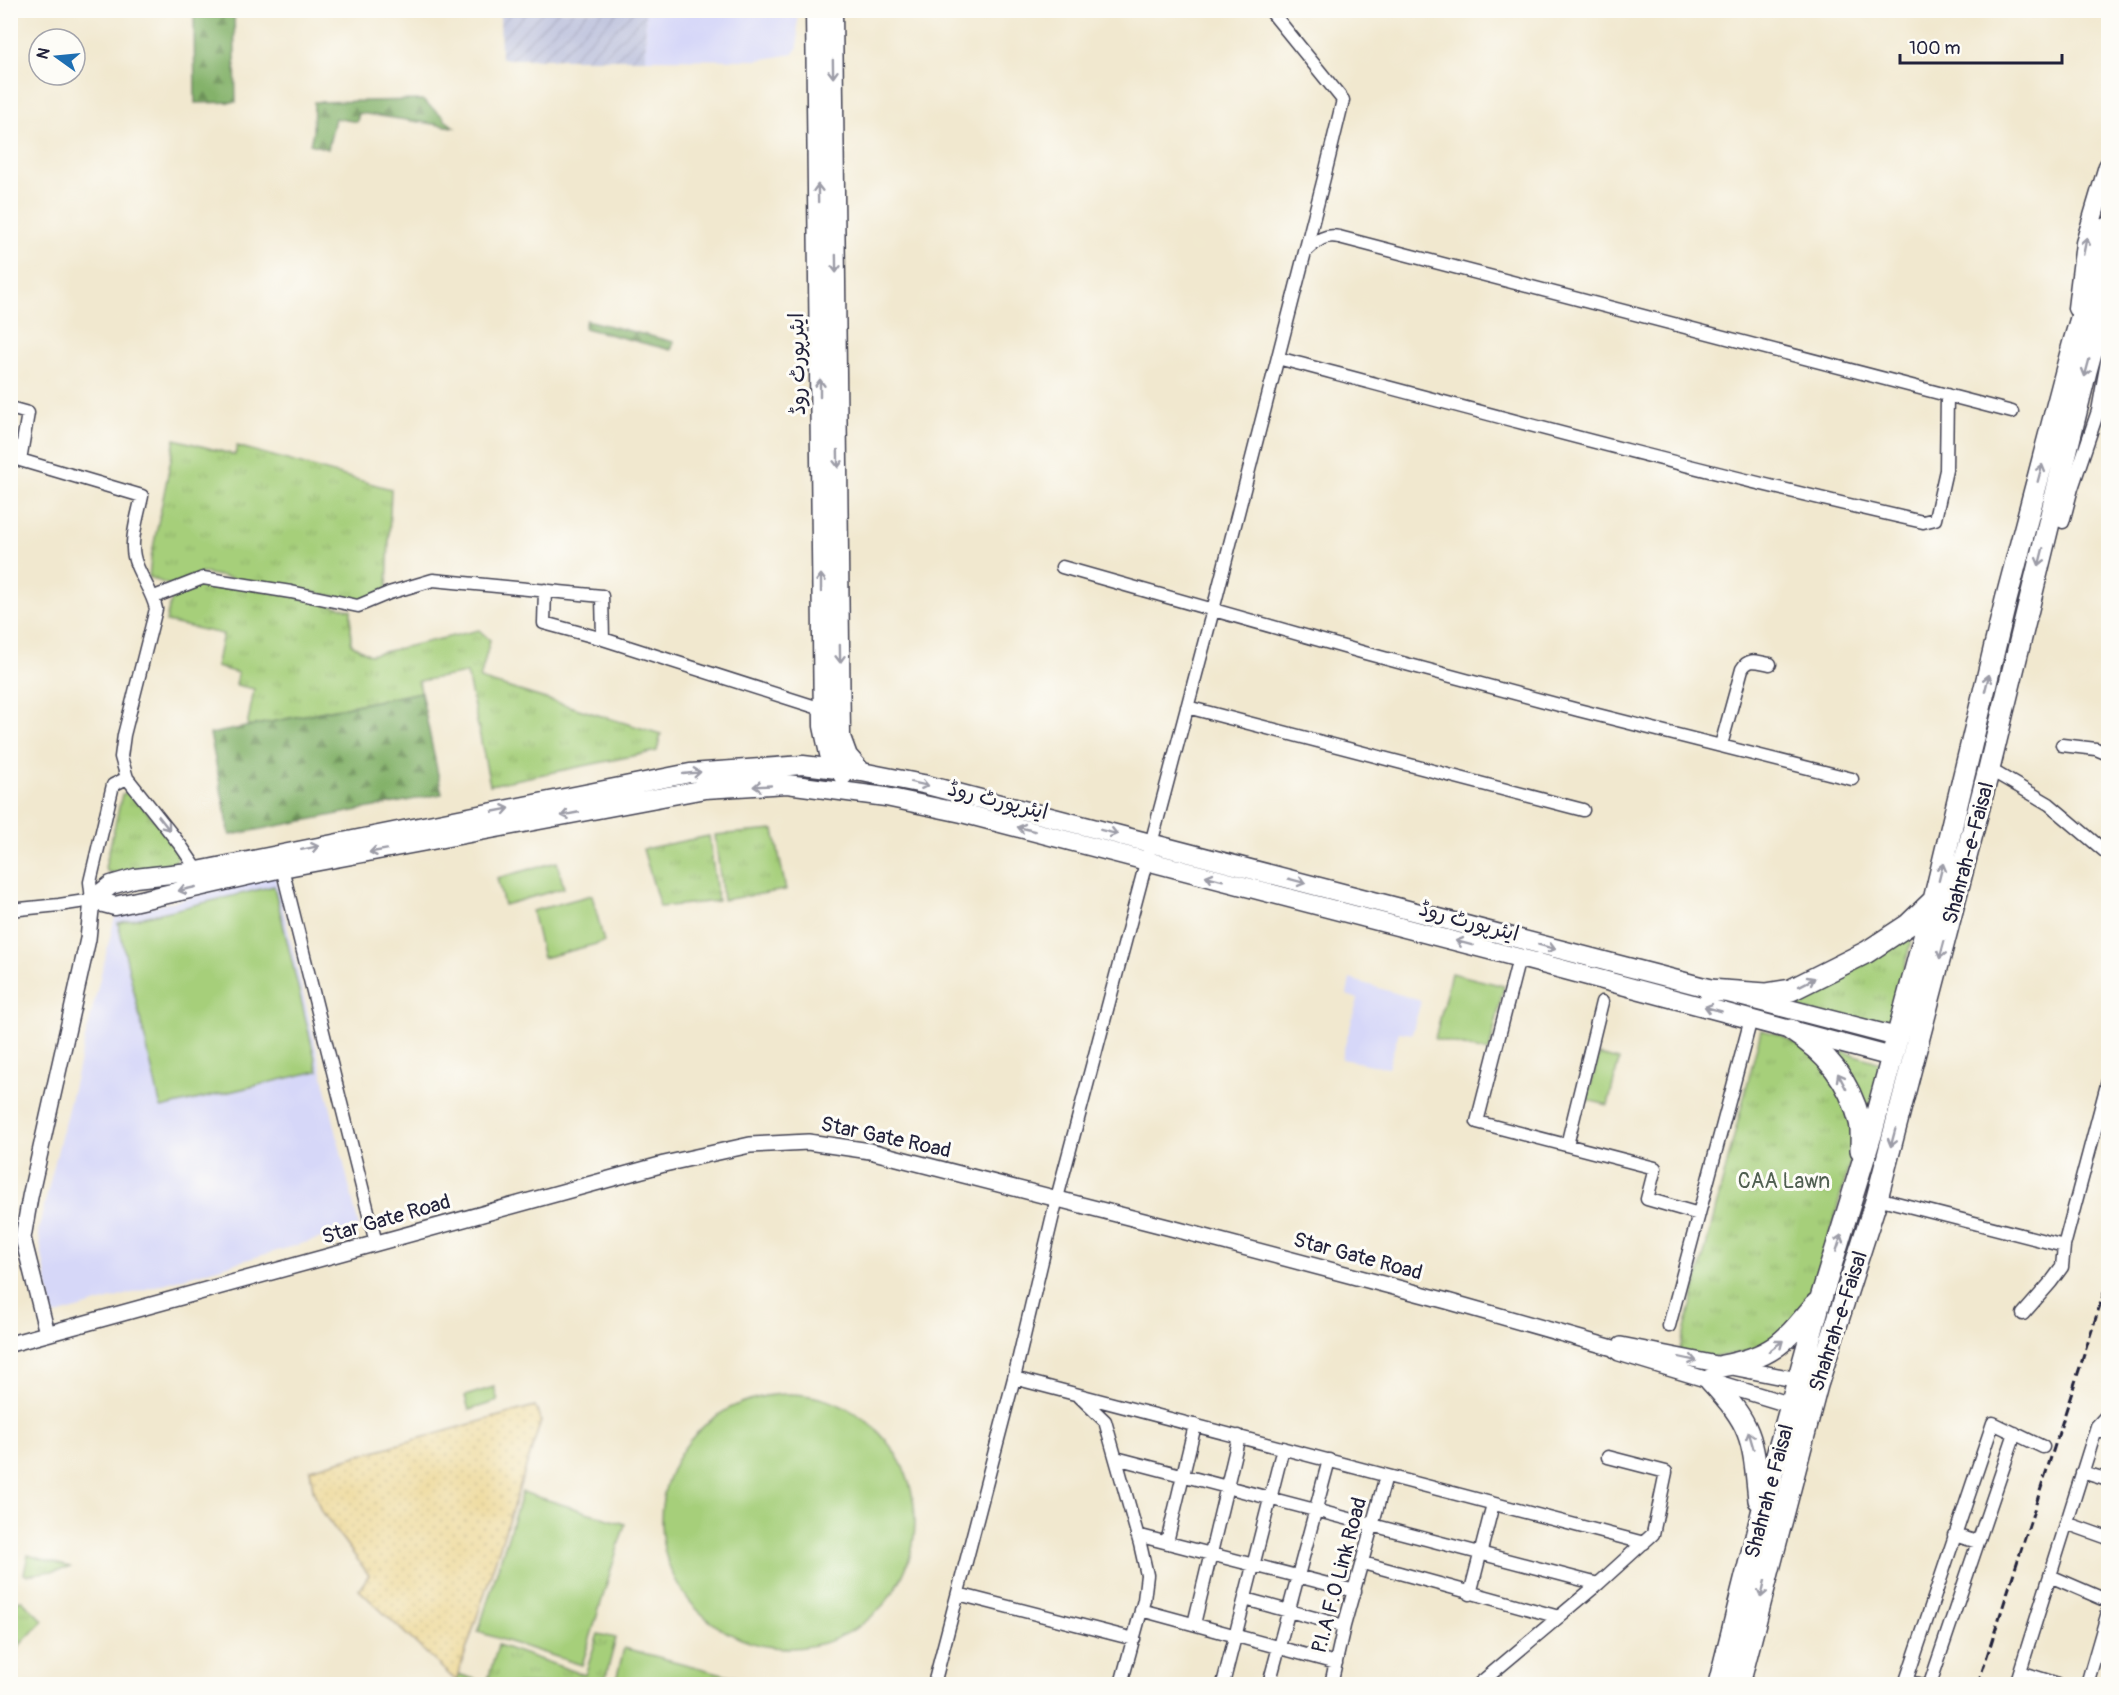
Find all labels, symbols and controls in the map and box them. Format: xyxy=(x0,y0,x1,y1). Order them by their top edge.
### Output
north arrow xyxy=(27,27,87,87)
scale bar xyxy=(1900,27,2062,65)
text: 100 m xyxy=(1909,37,1961,60)
text: N xyxy=(32,45,55,61)
one-way arrow xyxy=(827,58,839,78)
one-way arrow xyxy=(812,184,823,204)
one-way arrow xyxy=(2080,237,2091,256)
one-way arrow xyxy=(830,253,842,273)
street label: ایئرپورٹ روڈ xyxy=(783,312,812,415)
one-way arrow xyxy=(2081,358,2093,377)
one-way arrow xyxy=(814,379,826,399)
one-way arrow xyxy=(832,448,844,468)
one-way arrow xyxy=(2034,464,2046,483)
one-way arrow xyxy=(2035,547,2047,566)
one-way arrow xyxy=(815,574,827,594)
one-way arrow xyxy=(834,643,846,663)
one-way arrow xyxy=(1981,674,1993,693)
one-way arrow xyxy=(682,767,702,778)
street label: ایئرپورٹ روڈ xyxy=(945,775,1051,826)
one-way arrow xyxy=(909,779,929,790)
street label: Shahrah-e-Faisal xyxy=(1937,779,2000,927)
one-way arrow xyxy=(753,780,773,791)
one-way arrow xyxy=(491,804,510,815)
one-way arrow xyxy=(560,809,580,820)
one-way arrow xyxy=(157,815,170,831)
one-way arrow xyxy=(1016,823,1035,835)
one-way arrow xyxy=(1099,826,1118,838)
one-way arrow xyxy=(299,842,319,853)
one-way arrow xyxy=(369,845,388,856)
one-way arrow xyxy=(1935,863,1947,882)
one-way arrow xyxy=(1205,871,1224,883)
one-way arrow xyxy=(1287,875,1306,887)
one-way arrow xyxy=(178,884,197,896)
street label: ایئرپورٹ روڈ xyxy=(1416,895,1522,948)
one-way arrow xyxy=(1455,937,1474,948)
one-way arrow xyxy=(1936,940,1948,959)
one-way arrow xyxy=(1537,942,1556,953)
one-way arrow xyxy=(1797,976,1815,988)
one-way arrow xyxy=(1704,1003,1723,1014)
one-way arrow xyxy=(1836,1073,1848,1090)
street label: Star Gate Road xyxy=(818,1111,953,1164)
one-way arrow xyxy=(1887,1129,1898,1148)
park label: CAA Lawn xyxy=(1738,1168,1830,1195)
street label: Star Gate Road xyxy=(319,1188,454,1251)
street label: Star Gate Road xyxy=(1290,1226,1425,1287)
one-way arrow xyxy=(1834,1234,1845,1253)
street label: Shahrah-e-Faisal xyxy=(1803,1248,1874,1395)
one-way arrow xyxy=(1768,1340,1784,1352)
one-way arrow xyxy=(1678,1353,1697,1365)
street label: Shahrah e Faisal xyxy=(1739,1421,1800,1561)
one-way arrow xyxy=(1745,1431,1756,1450)
street label: P.I.A F.O Link Road xyxy=(1306,1494,1373,1656)
one-way arrow xyxy=(1757,1579,1769,1598)

